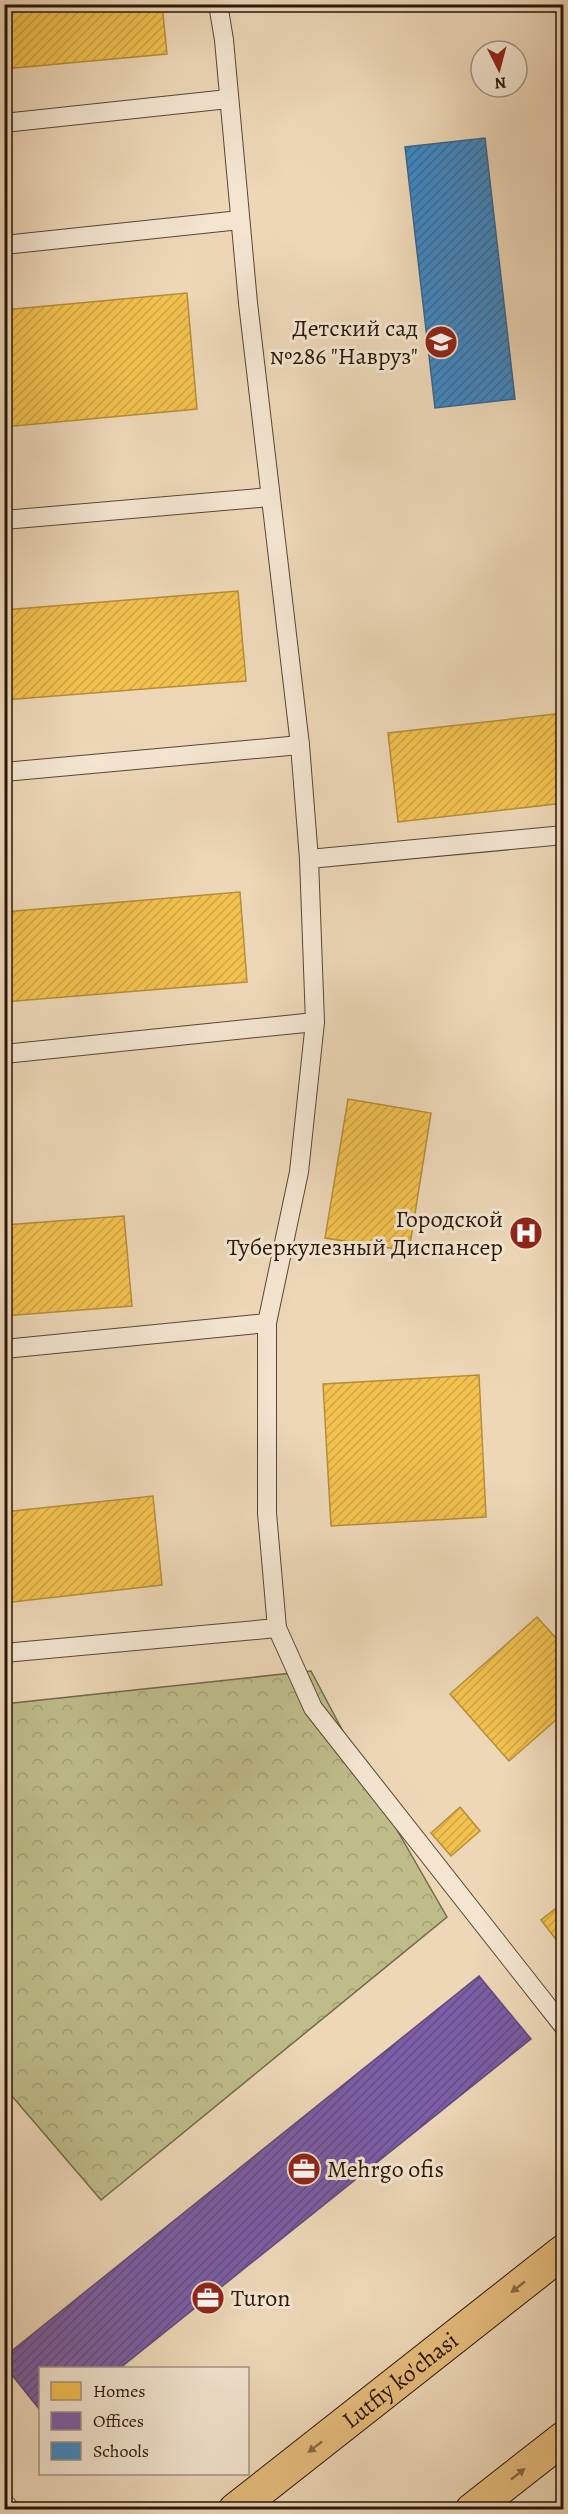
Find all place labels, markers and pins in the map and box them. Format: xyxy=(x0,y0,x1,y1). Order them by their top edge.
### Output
place label: Детский сад №286 "Навруз" xyxy=(269,312,418,372)
school or university icon: Детский сад №286 "Навруз" xyxy=(423,324,459,360)
place label: Городской Туберкулезный Диспансер xyxy=(227,1203,503,1263)
hospital icon: Городской Туберкулезный Диспансер xyxy=(508,1215,544,1251)
office icon: Mehrgo ofis xyxy=(286,2151,322,2187)
place label: Mehrgo ofis xyxy=(327,2153,444,2185)
office icon: Turon xyxy=(190,2280,226,2316)
place label: Turon xyxy=(231,2282,290,2314)

